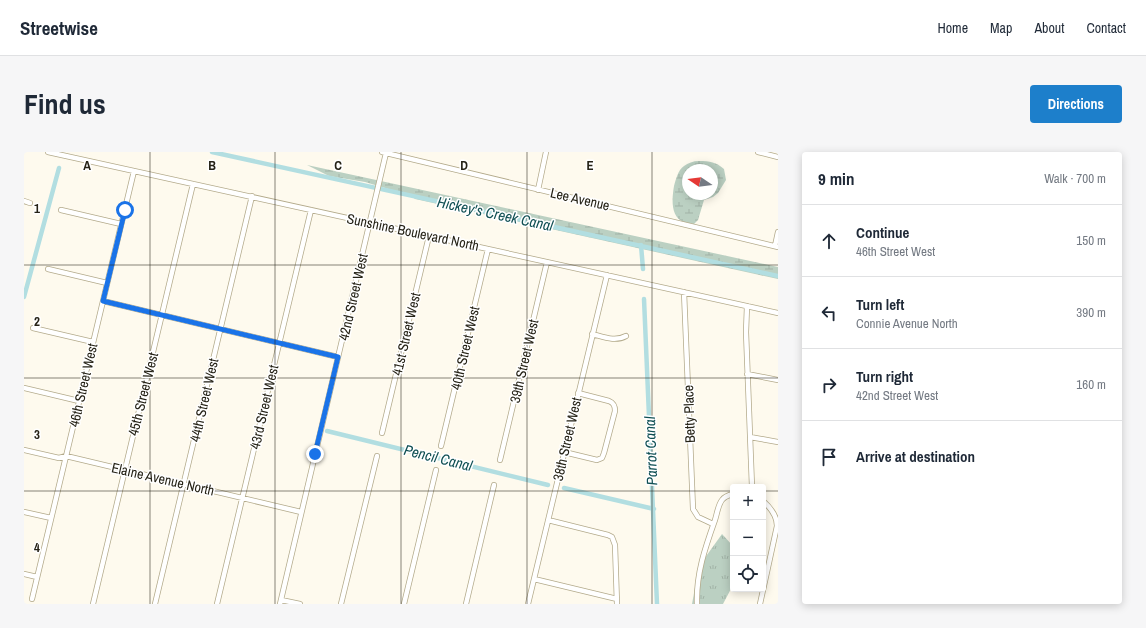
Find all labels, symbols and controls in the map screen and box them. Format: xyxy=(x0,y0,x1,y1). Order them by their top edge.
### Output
text: Streetwise xyxy=(20,15,98,41)
text: Home xyxy=(937,19,968,37)
text: Map xyxy=(990,19,1012,37)
text: About xyxy=(1034,19,1064,37)
text: Contact xyxy=(1086,19,1126,37)
text: Find us xyxy=(24,85,106,123)
button: Directions xyxy=(1030,85,1122,123)
text: A xyxy=(83,157,91,174)
text: B xyxy=(208,157,216,174)
text: C xyxy=(334,157,342,174)
text: D xyxy=(460,157,468,174)
text: E xyxy=(586,157,594,174)
north arrow xyxy=(682,164,718,200)
text: 9 min xyxy=(818,167,854,190)
text: Walk · 700 m xyxy=(1044,170,1106,187)
street label: Lee Avenue xyxy=(549,183,611,215)
water label: Hickey's Creek Canal xyxy=(435,191,555,236)
text: 1 xyxy=(34,200,40,217)
route start xyxy=(116,201,134,219)
street label: Sunshine Boulevard North xyxy=(345,209,481,255)
text: Continue xyxy=(856,222,909,243)
icon: ahead xyxy=(818,230,840,252)
text: 150 m xyxy=(1076,232,1106,249)
text: 46th Street West xyxy=(856,243,935,260)
street label: 42nd Street West xyxy=(334,252,372,342)
street label: 41st Street West xyxy=(388,291,424,377)
text: Turn left xyxy=(856,294,904,315)
icon: left xyxy=(818,302,840,324)
street label: 40th Street West xyxy=(447,304,483,392)
text: 390 m xyxy=(1076,304,1106,321)
text: 2 xyxy=(34,313,40,330)
text: Connie Avenue North xyxy=(856,315,958,332)
street label: 39th Street West xyxy=(506,317,542,405)
street label: 46th Street West xyxy=(65,341,101,429)
street label: 45th Street West xyxy=(124,350,162,438)
street label: 44th Street West xyxy=(186,356,222,444)
street label: 43rd Street West xyxy=(246,363,282,451)
text: Turn right xyxy=(856,366,913,387)
icon: right xyxy=(818,374,840,396)
text: 160 m xyxy=(1076,376,1106,393)
street label: Betty Place xyxy=(679,385,699,443)
text: 42nd Street West xyxy=(856,387,938,404)
street label: 38th Street West xyxy=(549,395,585,483)
water label: Parrot Canal xyxy=(639,416,662,486)
text: 3 xyxy=(34,426,40,443)
water label: Pencil Canal xyxy=(402,439,475,476)
route end xyxy=(306,445,324,463)
icon: arrive xyxy=(818,446,840,468)
text: Arrive at destination xyxy=(856,446,975,467)
street label: Elaine Avenue North xyxy=(110,458,216,500)
map controls xyxy=(730,484,766,592)
button: + xyxy=(730,484,766,520)
button: − xyxy=(730,520,766,556)
text: 4 xyxy=(34,539,40,556)
button: locate xyxy=(730,556,766,592)

